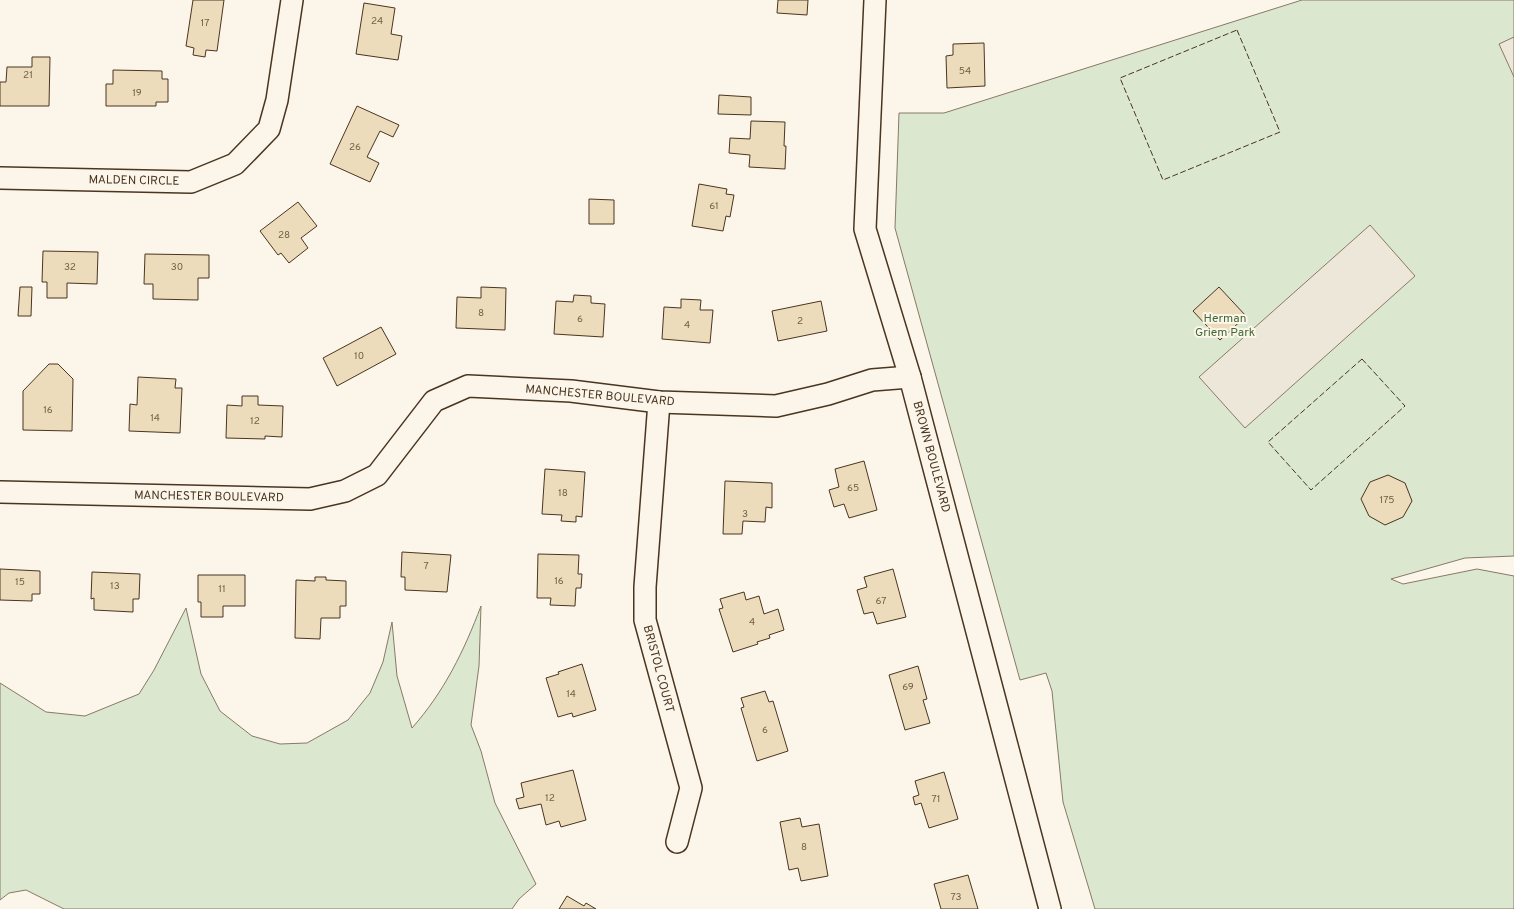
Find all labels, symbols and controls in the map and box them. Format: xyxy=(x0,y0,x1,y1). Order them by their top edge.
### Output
house number: 24 xyxy=(371,15,383,28)
house number: 17 xyxy=(201,17,209,30)
house number: 54 xyxy=(959,65,971,78)
house number: 21 xyxy=(23,69,33,82)
house number: 19 xyxy=(132,87,142,100)
house number: 26 xyxy=(349,141,361,154)
street label: MALDEN CIRCLE xyxy=(88,172,180,190)
house number: 61 xyxy=(709,200,719,213)
house number: 28 xyxy=(278,229,290,242)
house number: 32 xyxy=(64,261,76,274)
house number: 30 xyxy=(171,261,183,274)
house number: 8 xyxy=(478,307,484,320)
park label: Herman Griem Park xyxy=(1195,311,1255,341)
house number: 6 xyxy=(577,313,583,326)
house number: 2 xyxy=(797,315,803,328)
house number: 4 xyxy=(684,319,690,332)
house number: 10 xyxy=(354,350,364,363)
street label: MANCHESTER BOULEVARD xyxy=(525,381,675,411)
street label: BROWN BOULEVARD xyxy=(908,399,954,515)
house number: 16 xyxy=(43,404,53,417)
house number: 14 xyxy=(150,412,160,425)
house number: 12 xyxy=(250,415,260,428)
house number: 65 xyxy=(847,482,859,495)
house number: 18 xyxy=(558,487,568,500)
street label: MANCHESTER BOULEVARD xyxy=(134,488,284,506)
house number: 175 xyxy=(1379,494,1395,507)
house number: 3 xyxy=(742,508,748,521)
house number: 7 xyxy=(423,560,429,573)
house number: 16 xyxy=(554,575,564,588)
house number: 15 xyxy=(15,576,25,589)
house number: 13 xyxy=(110,580,120,593)
house number: 11 xyxy=(218,583,226,596)
house number: 67 xyxy=(876,595,887,608)
house number: 4 xyxy=(749,616,755,629)
street label: BRISTOL COURT xyxy=(639,624,677,714)
house number: 69 xyxy=(902,681,914,694)
house number: 14 xyxy=(566,688,576,701)
house number: 6 xyxy=(762,724,768,737)
house number: 12 xyxy=(545,792,555,805)
house number: 71 xyxy=(931,793,941,806)
house number: 8 xyxy=(801,841,807,854)
house number: 73 xyxy=(950,891,962,904)

